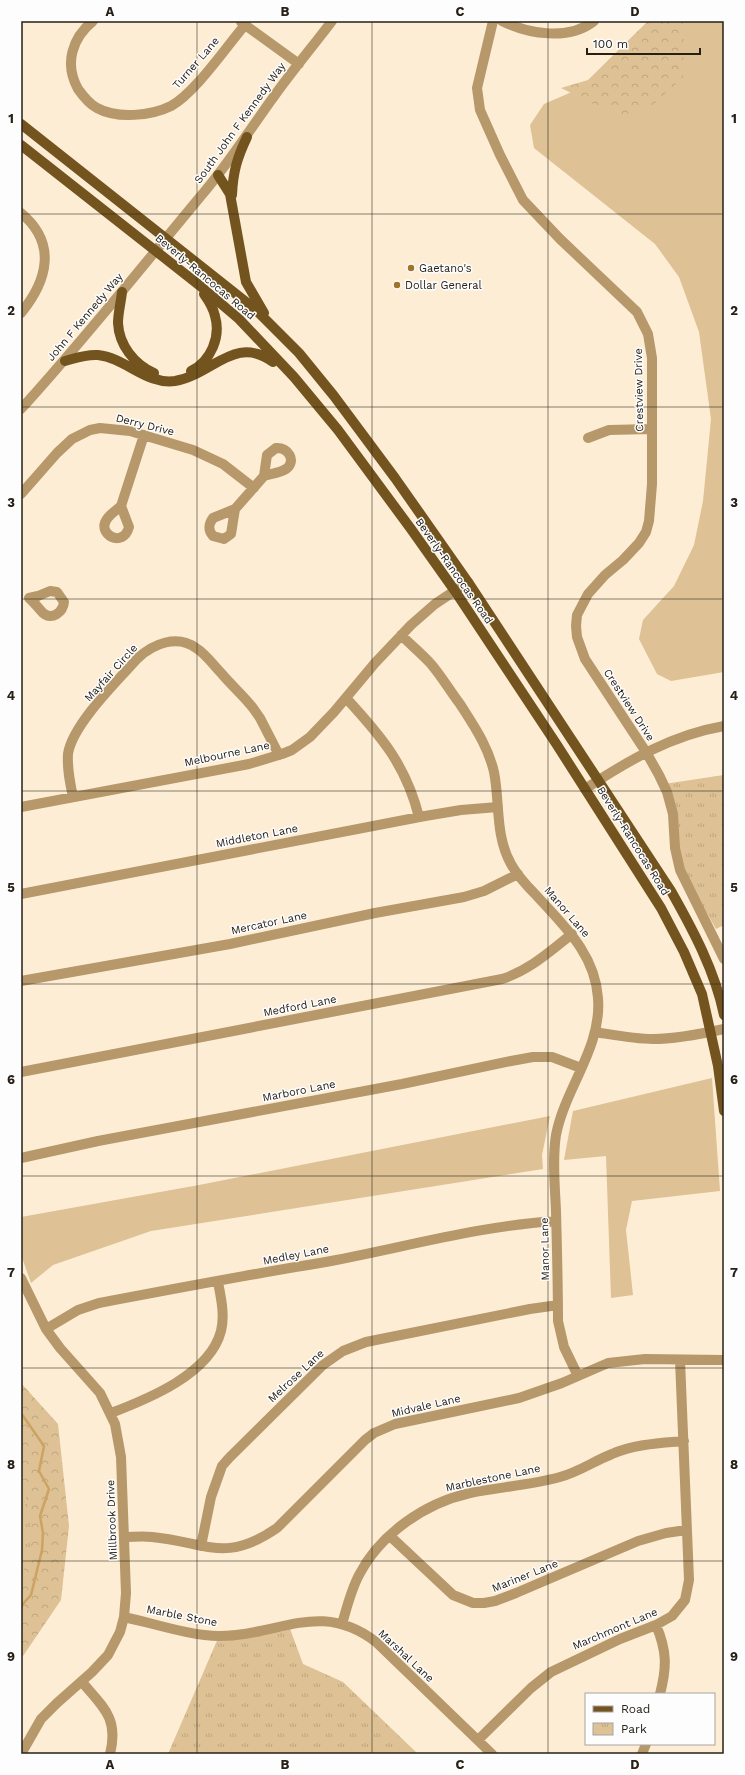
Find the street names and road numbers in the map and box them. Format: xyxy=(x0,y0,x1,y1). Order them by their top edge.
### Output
street label: Turner Lane xyxy=(170,34,222,92)
street label: South John F Kennedy Way xyxy=(192,60,288,186)
street label: Beverly-Rancocas Road xyxy=(153,232,257,322)
street label: John F Kennedy Way xyxy=(44,270,126,364)
street label: Crestview Drive xyxy=(632,348,646,432)
street label: Derry Drive xyxy=(114,411,176,439)
street label: Beverly-Rancocas Road xyxy=(413,516,495,626)
street label: Mayfair Circle xyxy=(82,642,140,704)
street label: Crestview Drive xyxy=(601,666,657,744)
street label: Melbourne Lane xyxy=(183,739,271,769)
street label: Beverly-Rancocas Road xyxy=(594,784,672,898)
street label: Middleton Lane xyxy=(215,822,299,850)
street label: Manor Lane xyxy=(541,884,593,940)
street label: Mercator Lane xyxy=(230,909,308,937)
street label: Medford Lane xyxy=(262,993,338,1019)
street label: Marboro Lane xyxy=(261,1078,337,1104)
street label: Manor Lane xyxy=(538,1217,552,1281)
street label: Medley Lane xyxy=(262,1242,330,1268)
street label: Melrose Lane xyxy=(265,1347,327,1405)
street label: Midvale Lane xyxy=(390,1392,462,1420)
street label: Marblestone Lane xyxy=(444,1462,542,1494)
street label: Millbrook Drive xyxy=(104,1480,120,1560)
street label: Mariner Lane xyxy=(490,1557,560,1595)
street label: Marble Stone xyxy=(146,1603,218,1629)
street label: Marchmont Lane xyxy=(571,1605,659,1653)
street label: Marshal Lane xyxy=(375,1627,437,1685)

